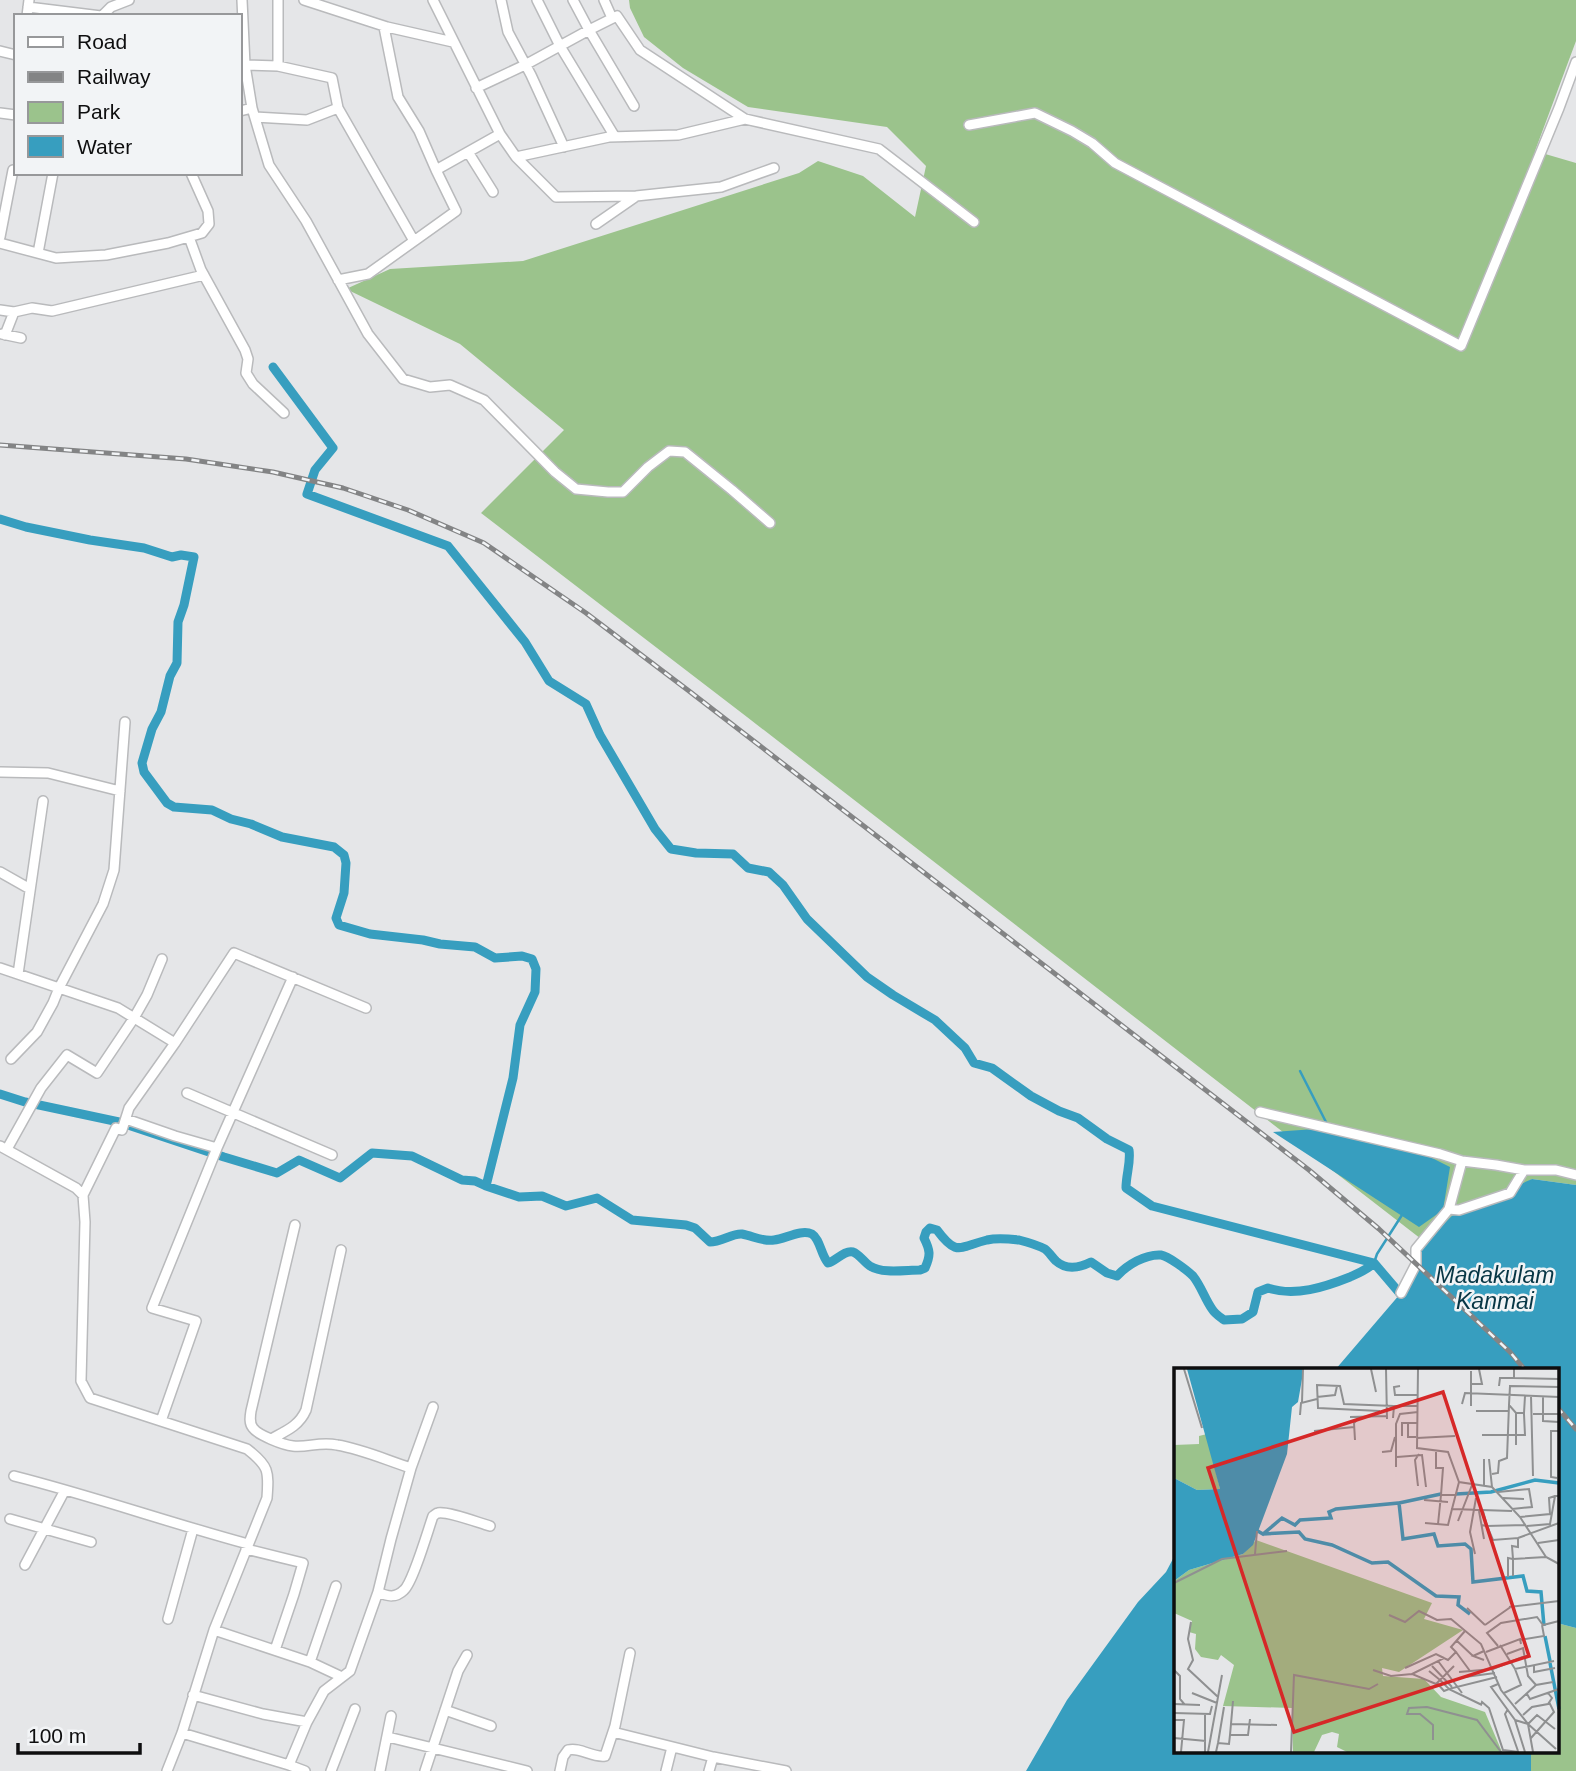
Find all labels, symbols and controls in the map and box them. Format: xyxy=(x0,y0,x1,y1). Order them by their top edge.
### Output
legend xyxy=(14,14,242,175)
text: Road xyxy=(77,30,127,53)
text: Railway xyxy=(77,65,151,88)
text: Park xyxy=(77,100,121,123)
text: Water xyxy=(77,135,132,158)
water label: Madakulam Kanmai xyxy=(1436,1262,1554,1314)
inset map xyxy=(1174,1368,1558,1754)
scale bar xyxy=(18,1712,140,1756)
text: 100 m xyxy=(28,1724,86,1747)

